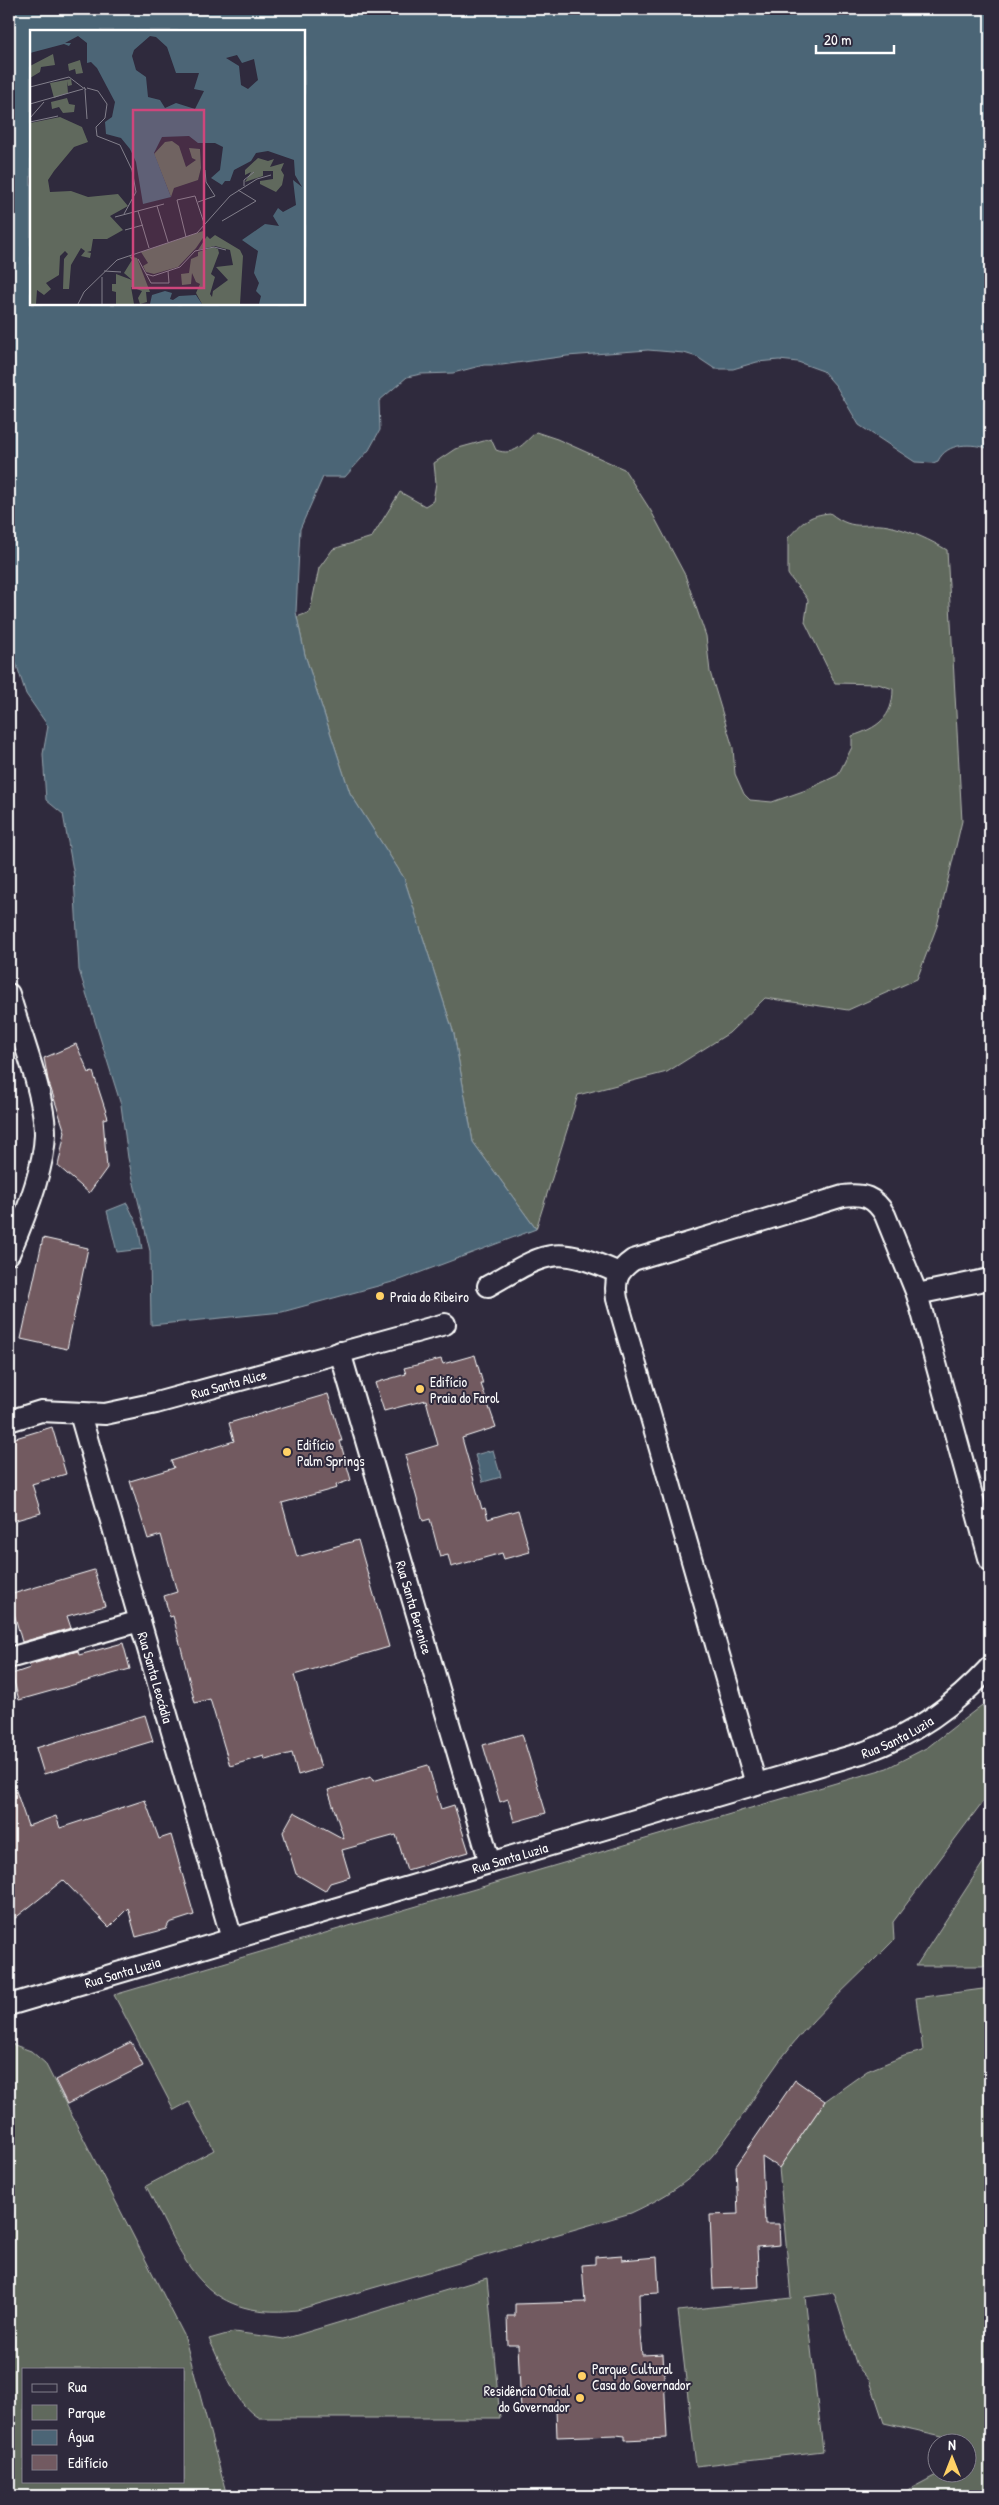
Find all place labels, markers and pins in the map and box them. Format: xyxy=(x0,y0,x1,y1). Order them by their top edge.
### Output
place label: Praia do Ribeiro xyxy=(390,1287,469,1306)
marker: Praia do Ribeiro xyxy=(374,1290,386,1302)
place label: Edifício Praia do Farol xyxy=(430,1372,500,1407)
marker: Edifício Praia do Farol xyxy=(414,1383,426,1395)
place label: Edifício Palm Springs xyxy=(297,1435,365,1471)
marker: Edifício Palm Springs xyxy=(281,1446,293,1458)
place label: Parque Cultural Casa do Governador xyxy=(592,2359,691,2394)
marker: Parque Cultural Casa do Governador xyxy=(576,2370,588,2382)
place label: Residência Oficial do Governador xyxy=(484,2381,571,2416)
marker: Residência Oficial do Governador xyxy=(574,2392,586,2404)

